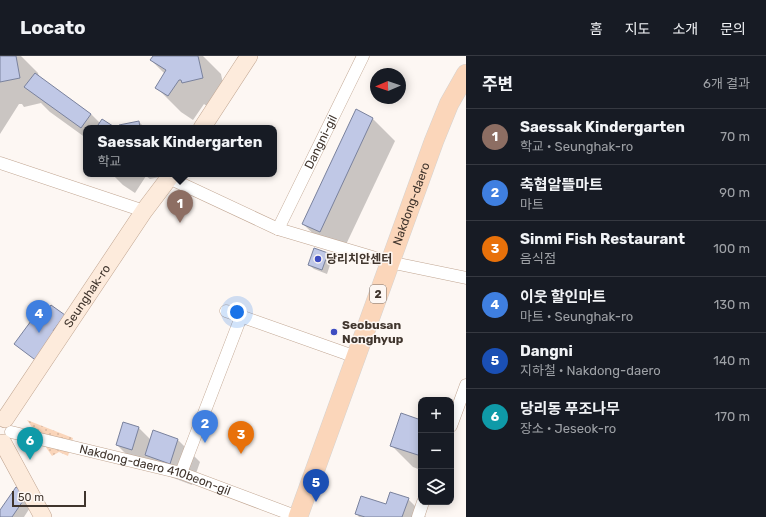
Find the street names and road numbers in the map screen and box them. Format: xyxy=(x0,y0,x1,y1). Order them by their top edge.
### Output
street label: Dangni-gil xyxy=(302,113,340,171)
street label: Nakdong-daero xyxy=(390,160,433,247)
street label: Seunghak-ro xyxy=(61,262,113,330)
road number: 2 xyxy=(370,285,386,303)
street label: Nakdong-daero 410beon-gil xyxy=(78,442,233,498)

